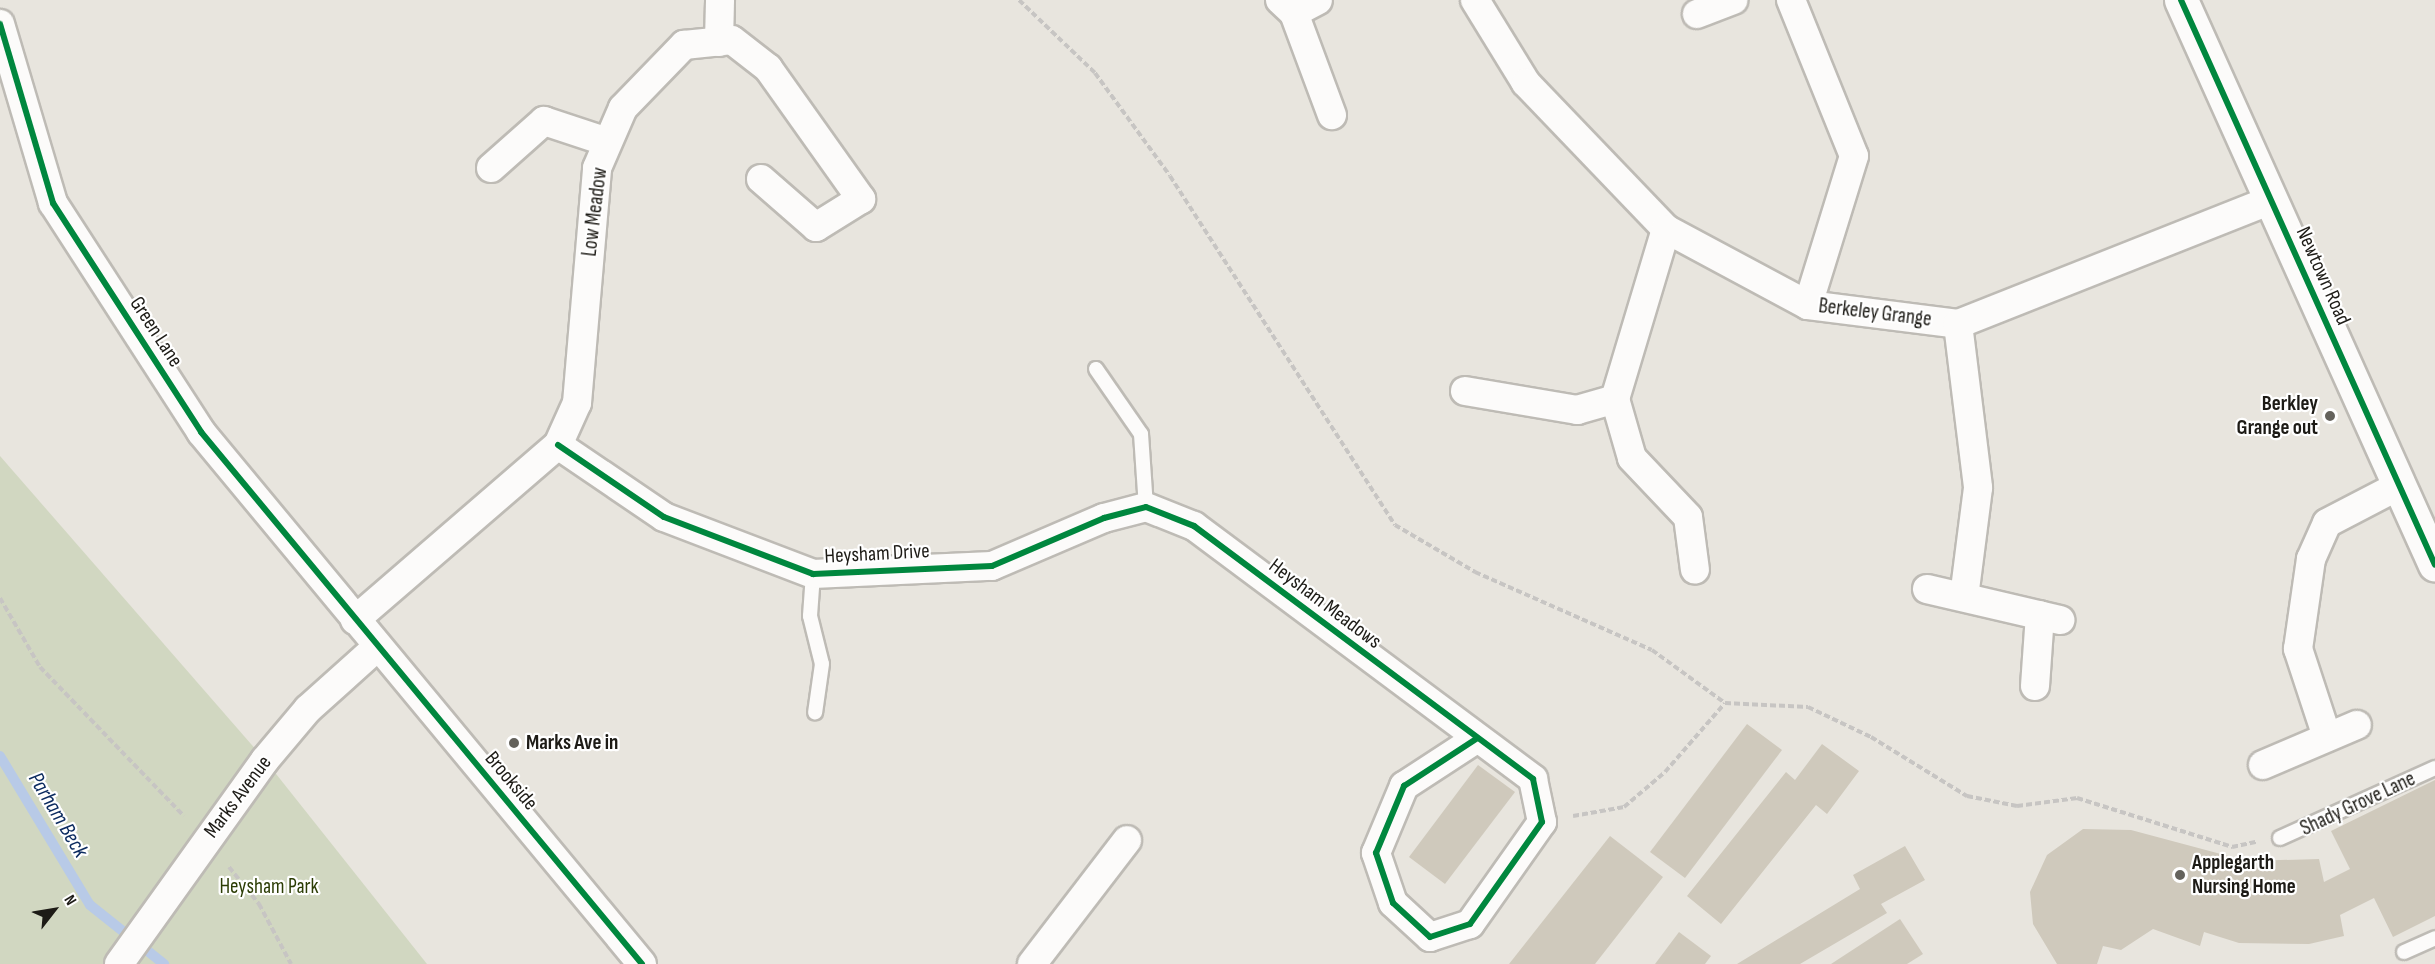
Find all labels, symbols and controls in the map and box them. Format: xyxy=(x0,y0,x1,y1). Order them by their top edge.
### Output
street label: Low Meadow xyxy=(577,166,613,258)
street label: Newtown Road xyxy=(2290,223,2356,329)
street label: Green Lane xyxy=(124,292,188,372)
street label: Berkeley Grange xyxy=(1817,294,1933,332)
place label: Berkley Grange out xyxy=(2237,391,2318,441)
marker: Berkley Grange out xyxy=(2323,409,2337,423)
street label: Heysham Drive xyxy=(824,539,930,569)
street label: Heysham Meadows xyxy=(1264,554,1386,654)
place label: Marks Ave in xyxy=(526,730,618,756)
marker: Marks Ave in xyxy=(507,736,521,750)
street label: Brookside xyxy=(479,747,543,815)
street label: Marks Avenue xyxy=(199,751,277,843)
street label: Shady Grove Lane xyxy=(2296,766,2420,842)
water label: Parham Beck xyxy=(22,768,94,862)
place label: Applegarth Nursing Home xyxy=(2192,850,2296,900)
marker: Applegarth Nursing Home xyxy=(2173,868,2187,882)
park label: Heysham Park xyxy=(219,874,319,900)
north arrow xyxy=(24,880,84,940)
text: N xyxy=(60,892,80,909)

